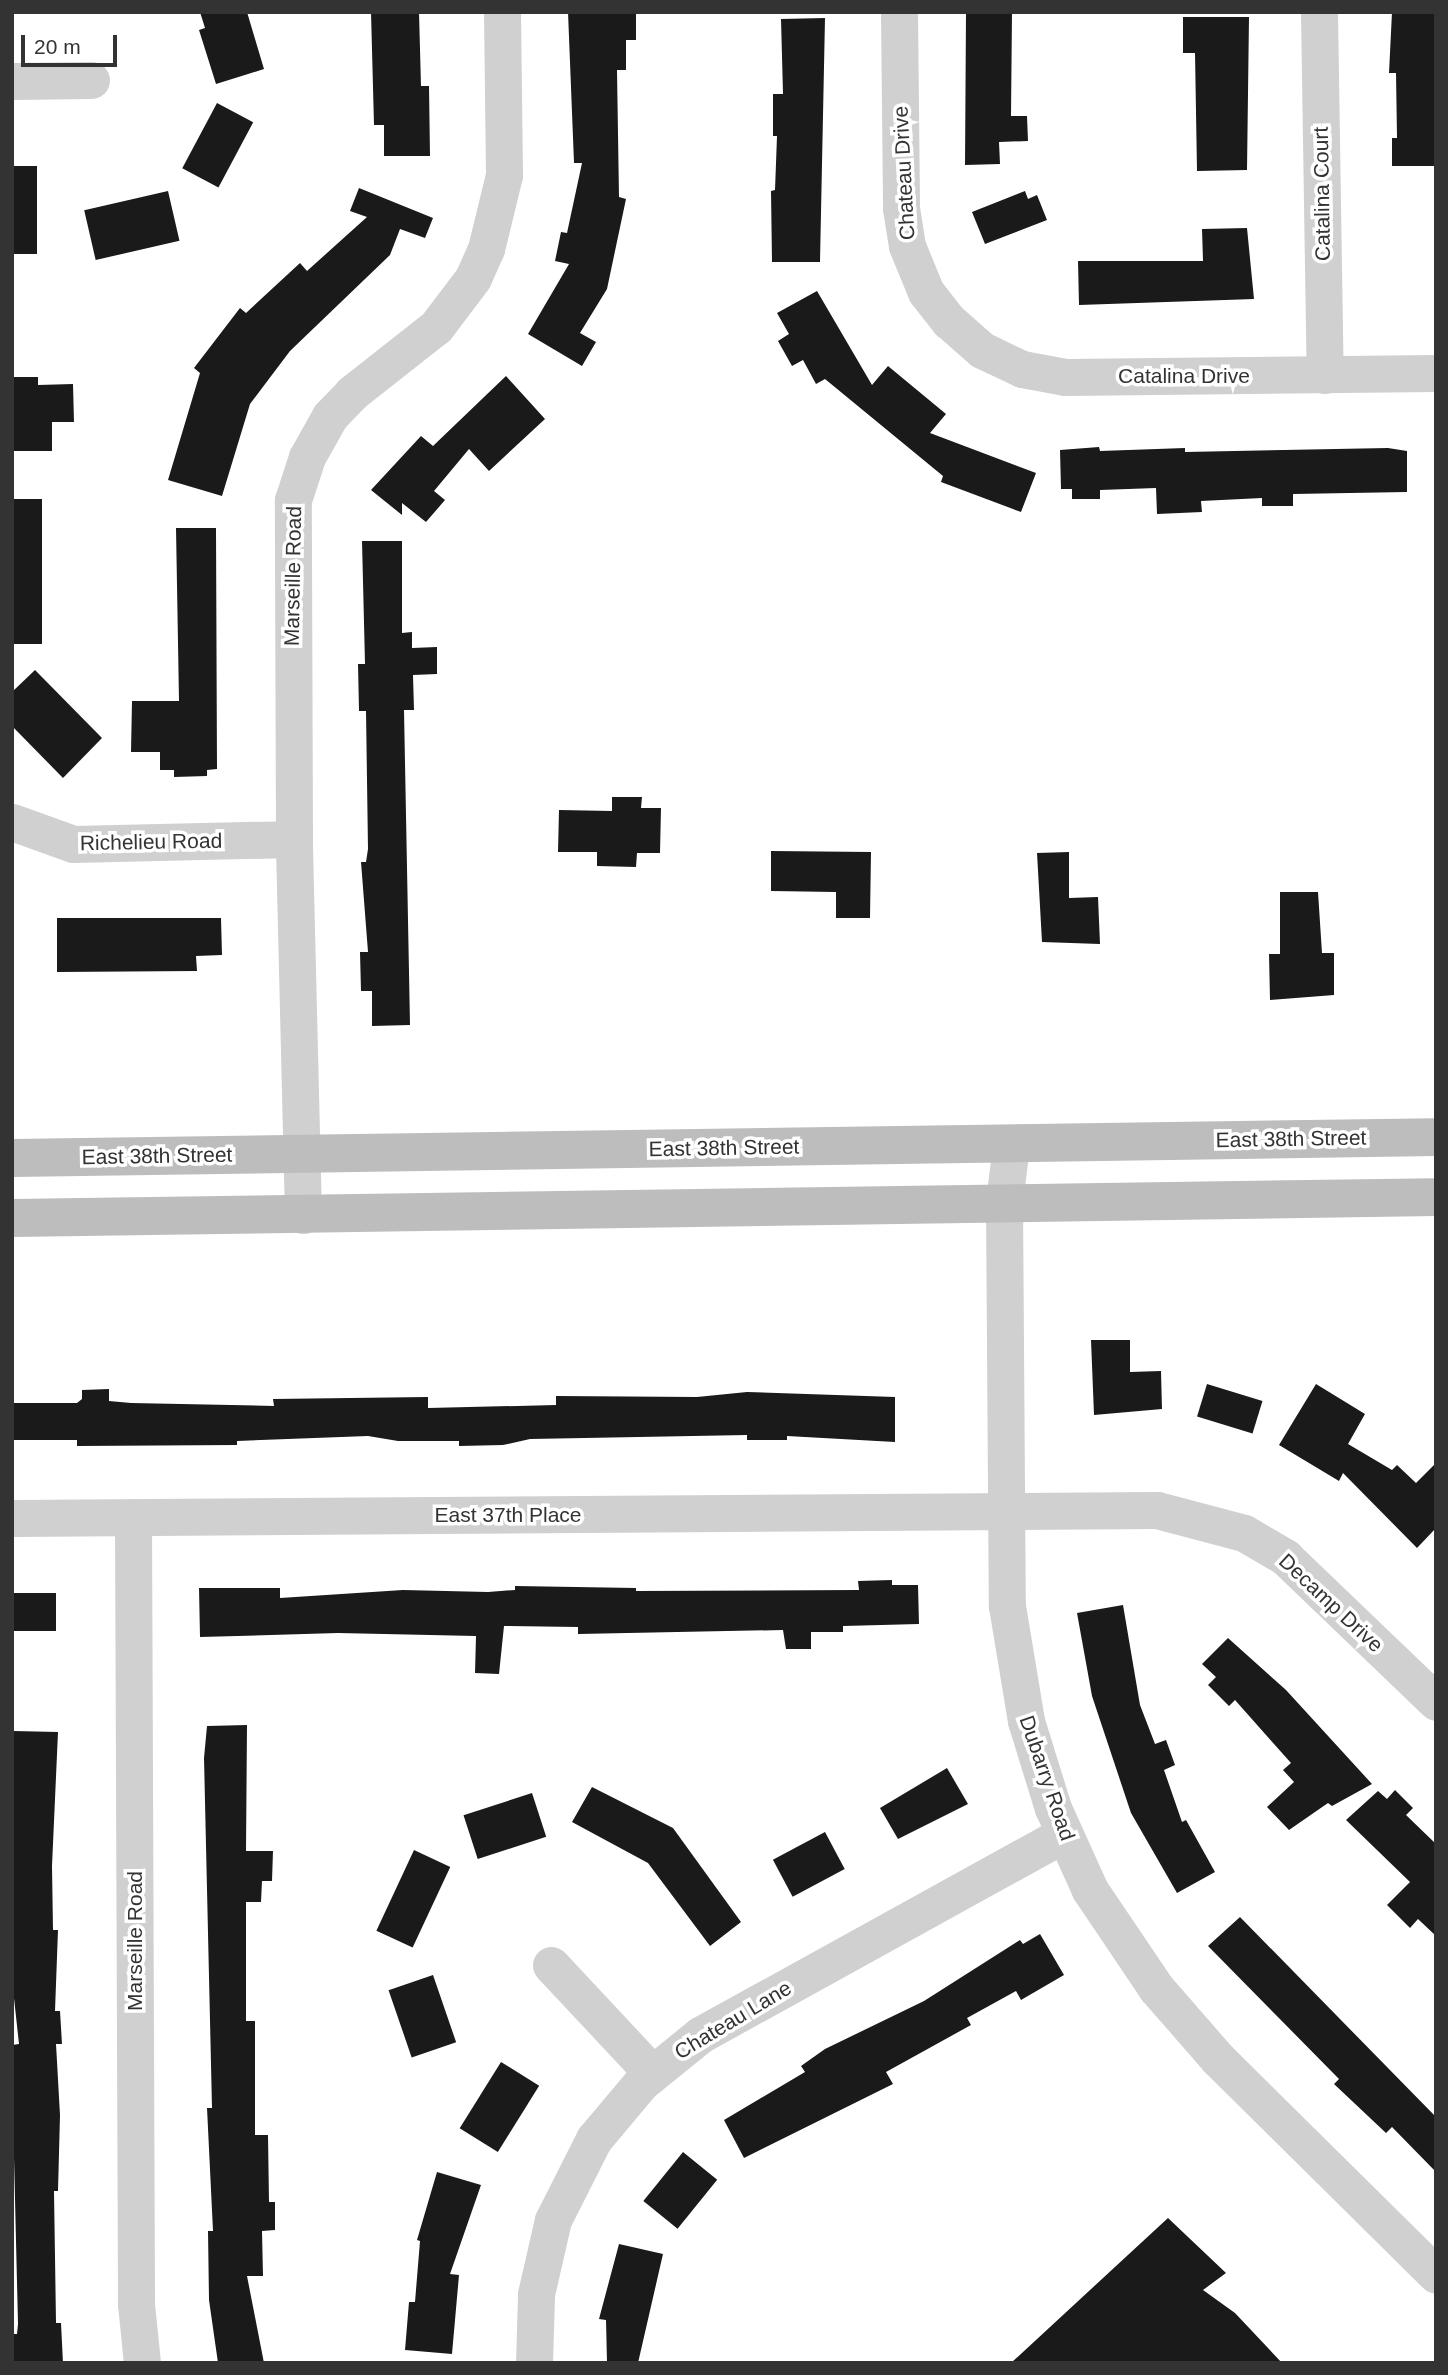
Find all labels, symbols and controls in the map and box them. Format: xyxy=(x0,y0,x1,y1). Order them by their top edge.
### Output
scale bar xyxy=(24,21,121,65)
text: 20 m xyxy=(34,35,81,58)
street label: Chateau Drive xyxy=(888,105,920,241)
street label: Catalina Court xyxy=(1308,127,1336,261)
street label: Catalina Drive xyxy=(1118,363,1250,389)
street label: Marseille Road xyxy=(279,506,307,646)
street label: Richelieu Road xyxy=(80,828,222,856)
street label: East 38th Street xyxy=(1215,1125,1367,1153)
street label: East 38th Street xyxy=(648,1134,800,1162)
street label: East 38th Street xyxy=(81,1142,233,1170)
street label: East 37th Place xyxy=(434,1502,582,1528)
street label: Decamp Drive xyxy=(1274,1548,1388,1658)
street label: Dubarry Road xyxy=(1014,1712,1080,1844)
street label: Marseille Road xyxy=(122,1871,148,2011)
street label: Chateau Lane xyxy=(670,1975,796,2065)

